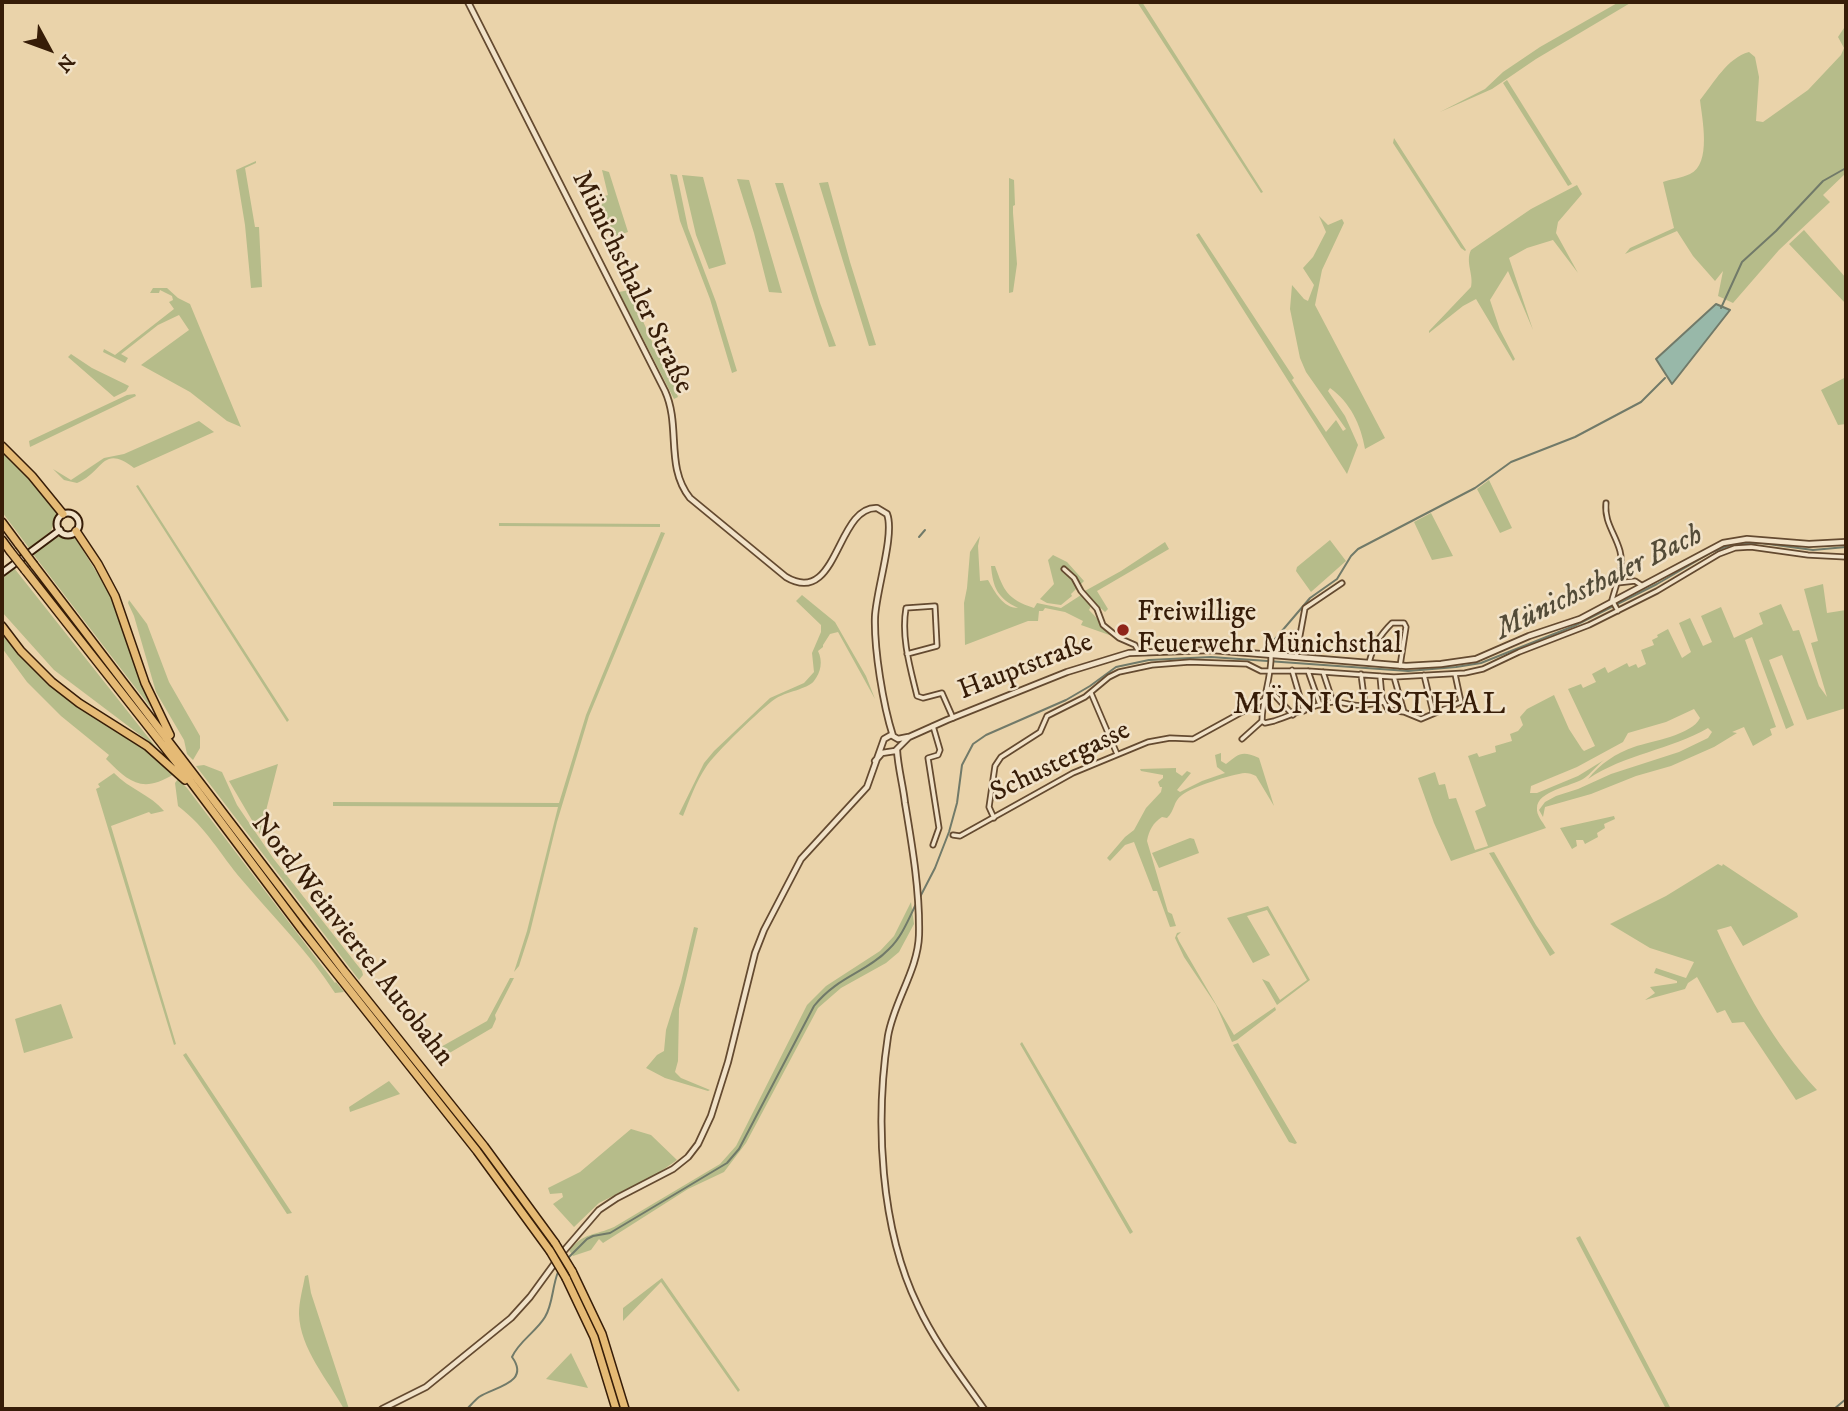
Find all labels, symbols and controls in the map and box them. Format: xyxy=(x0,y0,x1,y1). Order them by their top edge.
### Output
north arrow xyxy=(14,14,84,84)
text: N xyxy=(51,50,79,77)
street label: Münichsthaler Straße xyxy=(563,166,699,400)
water label: Münichsthaler Bach xyxy=(1491,518,1709,650)
place label: Freiwillige Feuerwehr Münichsthal xyxy=(1137,597,1402,663)
marker: Freiwillige Feuerwehr Münichsthal xyxy=(1115,622,1131,638)
street label: Hauptstraße xyxy=(954,627,1098,709)
district label: MÜNICHSTHAL xyxy=(1234,687,1506,725)
street label: Schustergasse xyxy=(986,715,1136,811)
street label: Nord/Weinviertel Autobahn xyxy=(242,808,460,1074)

